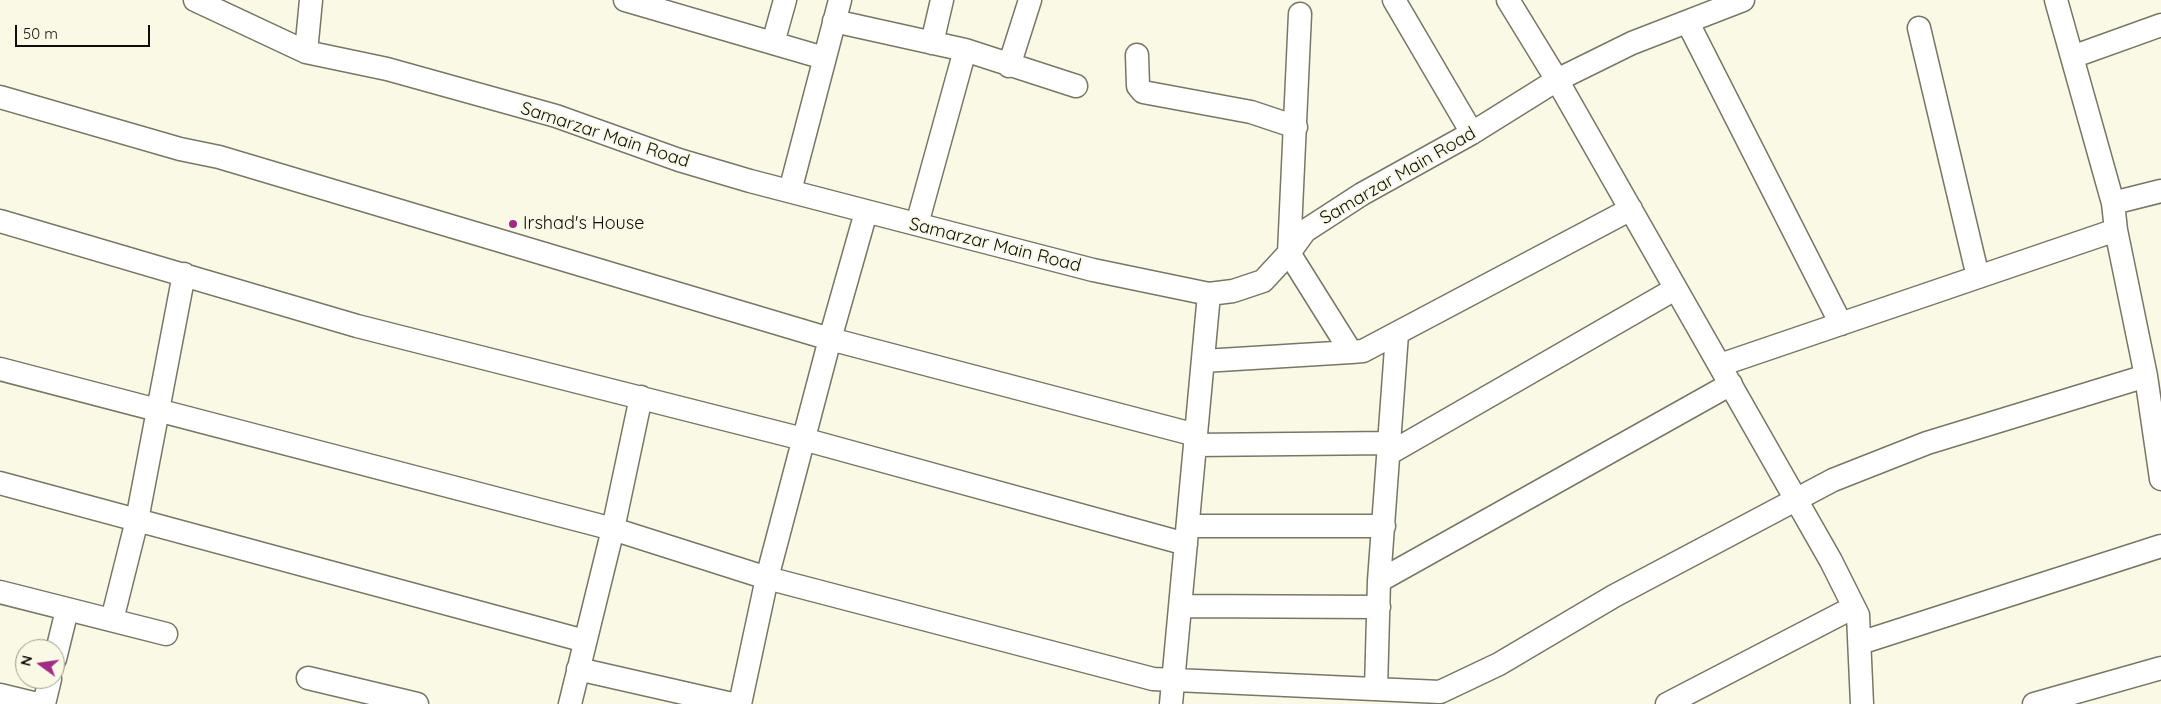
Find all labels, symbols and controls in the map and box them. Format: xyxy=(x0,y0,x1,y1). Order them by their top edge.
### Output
scale bar xyxy=(18,15,152,47)
text: 50 m xyxy=(23,24,58,43)
street label: Samarzar Main Road xyxy=(518,97,692,173)
street label: Samarzar Main Road xyxy=(1316,123,1480,229)
place label: Irshad's House xyxy=(523,213,644,235)
street label: Samarzar Main Road xyxy=(907,213,1083,277)
marker: Irshad's House xyxy=(507,218,519,230)
north arrow xyxy=(15,639,65,689)
text: N xyxy=(16,653,36,668)

